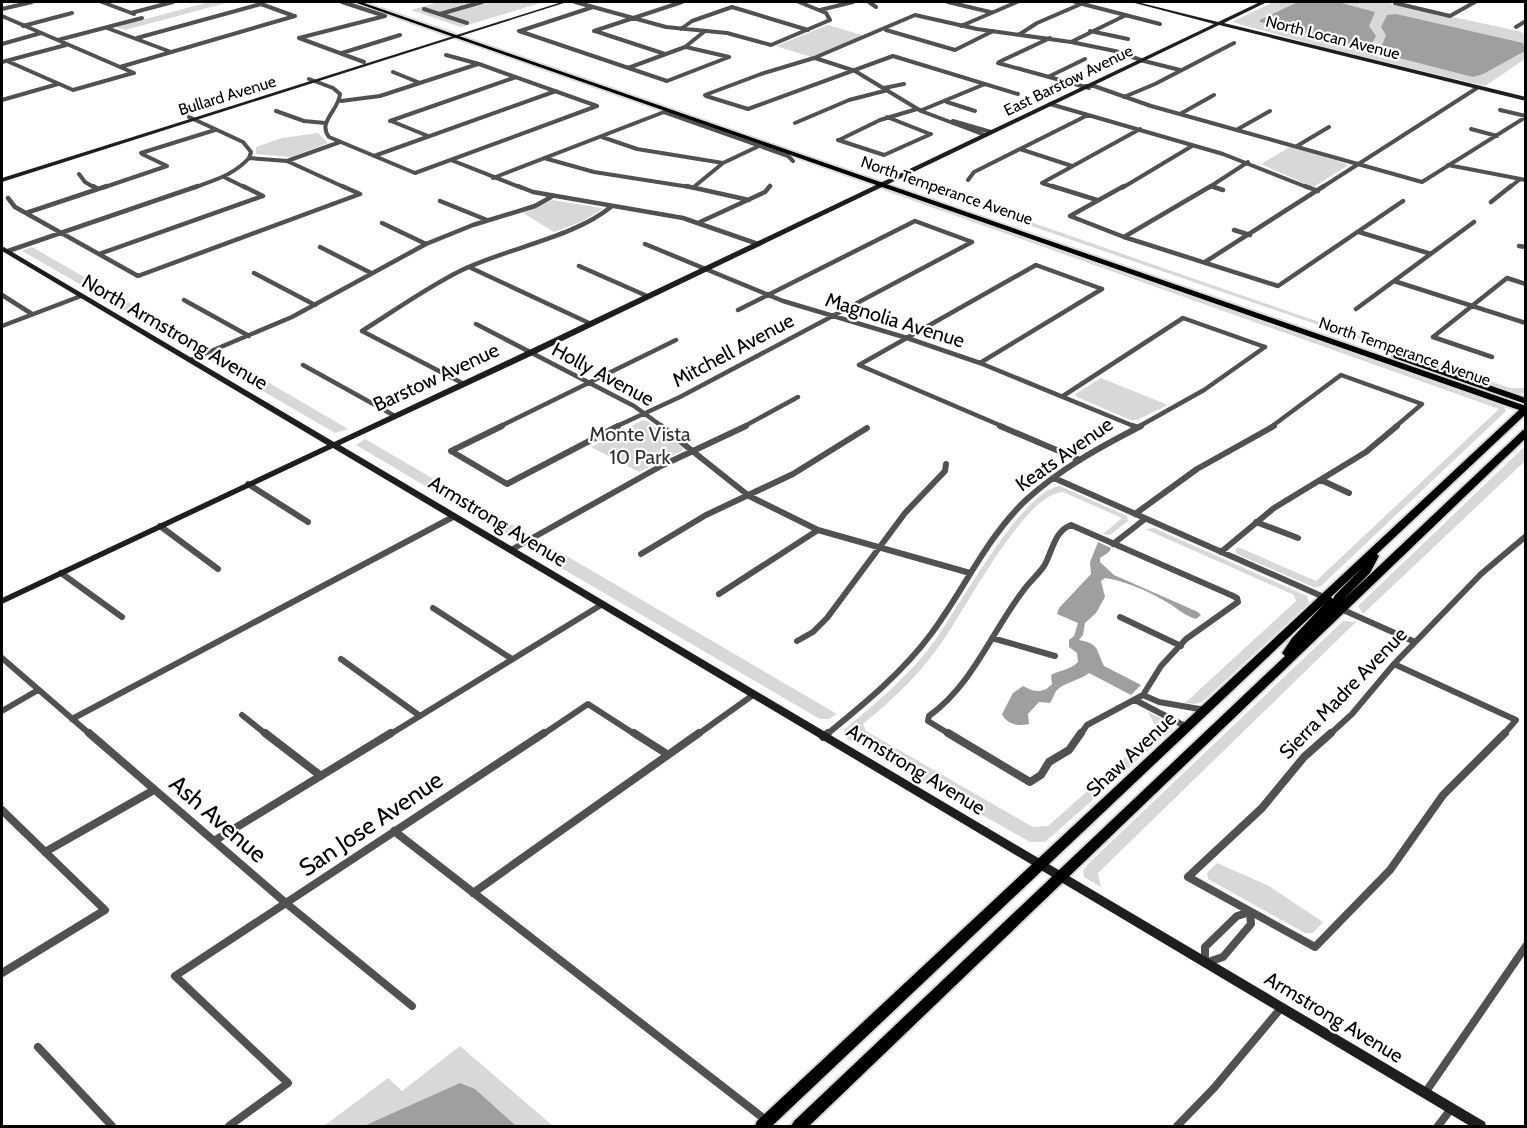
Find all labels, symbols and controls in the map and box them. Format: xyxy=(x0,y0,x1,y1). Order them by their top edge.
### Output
street label: North Locan Avenue xyxy=(1264,12,1402,63)
street label: East Barstow Avenue xyxy=(1001,41,1136,120)
street label: Bullard Avenue xyxy=(176,72,278,119)
street label: North Temperance Avenue xyxy=(858,152,1035,229)
street label: North Armstrong Avenue xyxy=(78,269,272,395)
street label: Magnolia Avenue xyxy=(822,287,968,353)
street label: Mitchell Avenue xyxy=(668,308,798,392)
street label: North Temperance Avenue xyxy=(1316,313,1493,390)
street label: Barstow Avenue xyxy=(369,337,503,417)
street label: Holly Avenue xyxy=(548,337,658,411)
street label: Keats Avenue xyxy=(1011,412,1117,496)
park label: Monte Vista 10 Park xyxy=(589,422,691,469)
street label: Armstrong Avenue xyxy=(424,470,572,572)
street label: Sierra Madre Avenue xyxy=(1274,622,1412,764)
street label: Shaw Avenue xyxy=(1081,706,1181,802)
street label: Armstrong Avenue xyxy=(842,718,990,820)
street label: San Jose Avenue xyxy=(293,765,448,882)
street label: Ash Avenue xyxy=(164,769,273,869)
street label: Armstrong Avenue xyxy=(1260,966,1408,1068)

